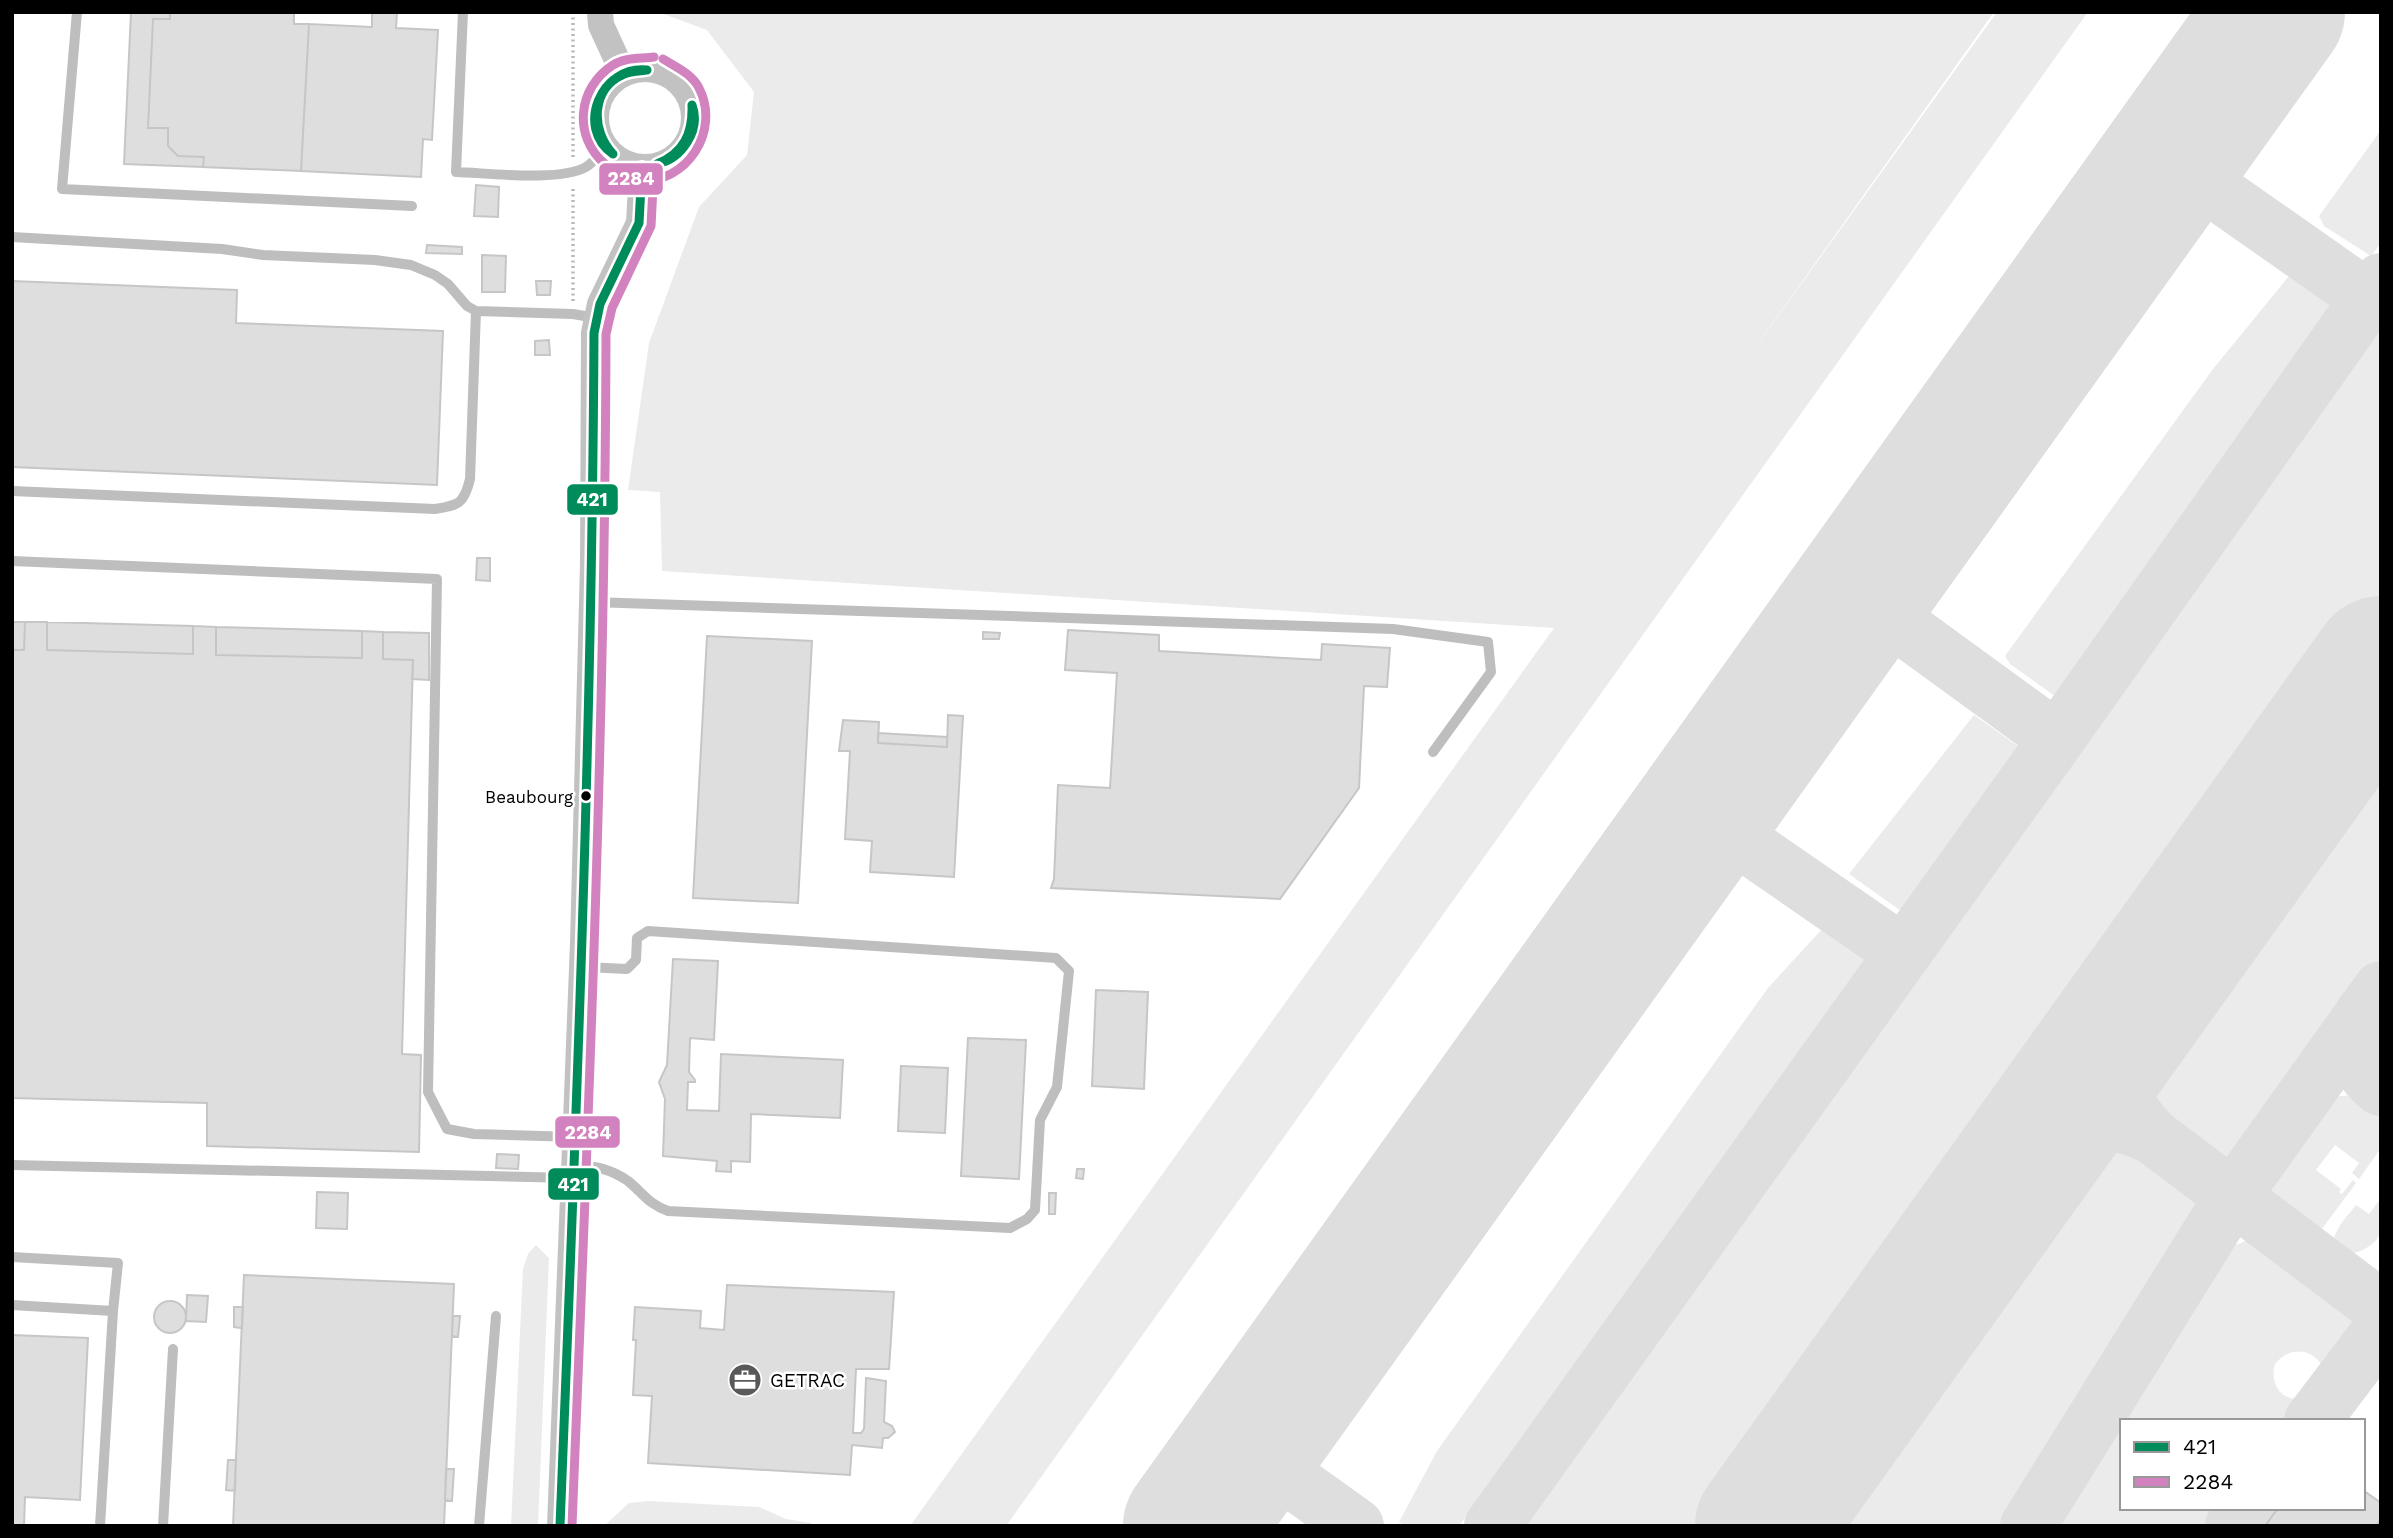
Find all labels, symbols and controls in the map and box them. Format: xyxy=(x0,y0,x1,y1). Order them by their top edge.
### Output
line badge: 2284 xyxy=(598,162,664,196)
text: 2284 xyxy=(608,167,654,190)
line badge: 421 xyxy=(566,483,619,516)
text: 421 xyxy=(576,488,608,511)
place label: Beaubourg xyxy=(485,787,574,807)
marker: Beaubourg xyxy=(579,789,593,803)
line badge: 2284 xyxy=(554,1115,621,1149)
text: 2284 xyxy=(565,1121,611,1144)
line badge: 421 xyxy=(547,1167,600,1201)
text: 421 xyxy=(557,1173,589,1196)
office icon: GETRAC xyxy=(726,1361,764,1399)
place label: GETRAC xyxy=(770,1369,845,1392)
legend xyxy=(2120,1419,2365,1510)
text: 421 xyxy=(2183,1434,2216,1459)
text: 2284 xyxy=(2183,1469,2233,1494)

